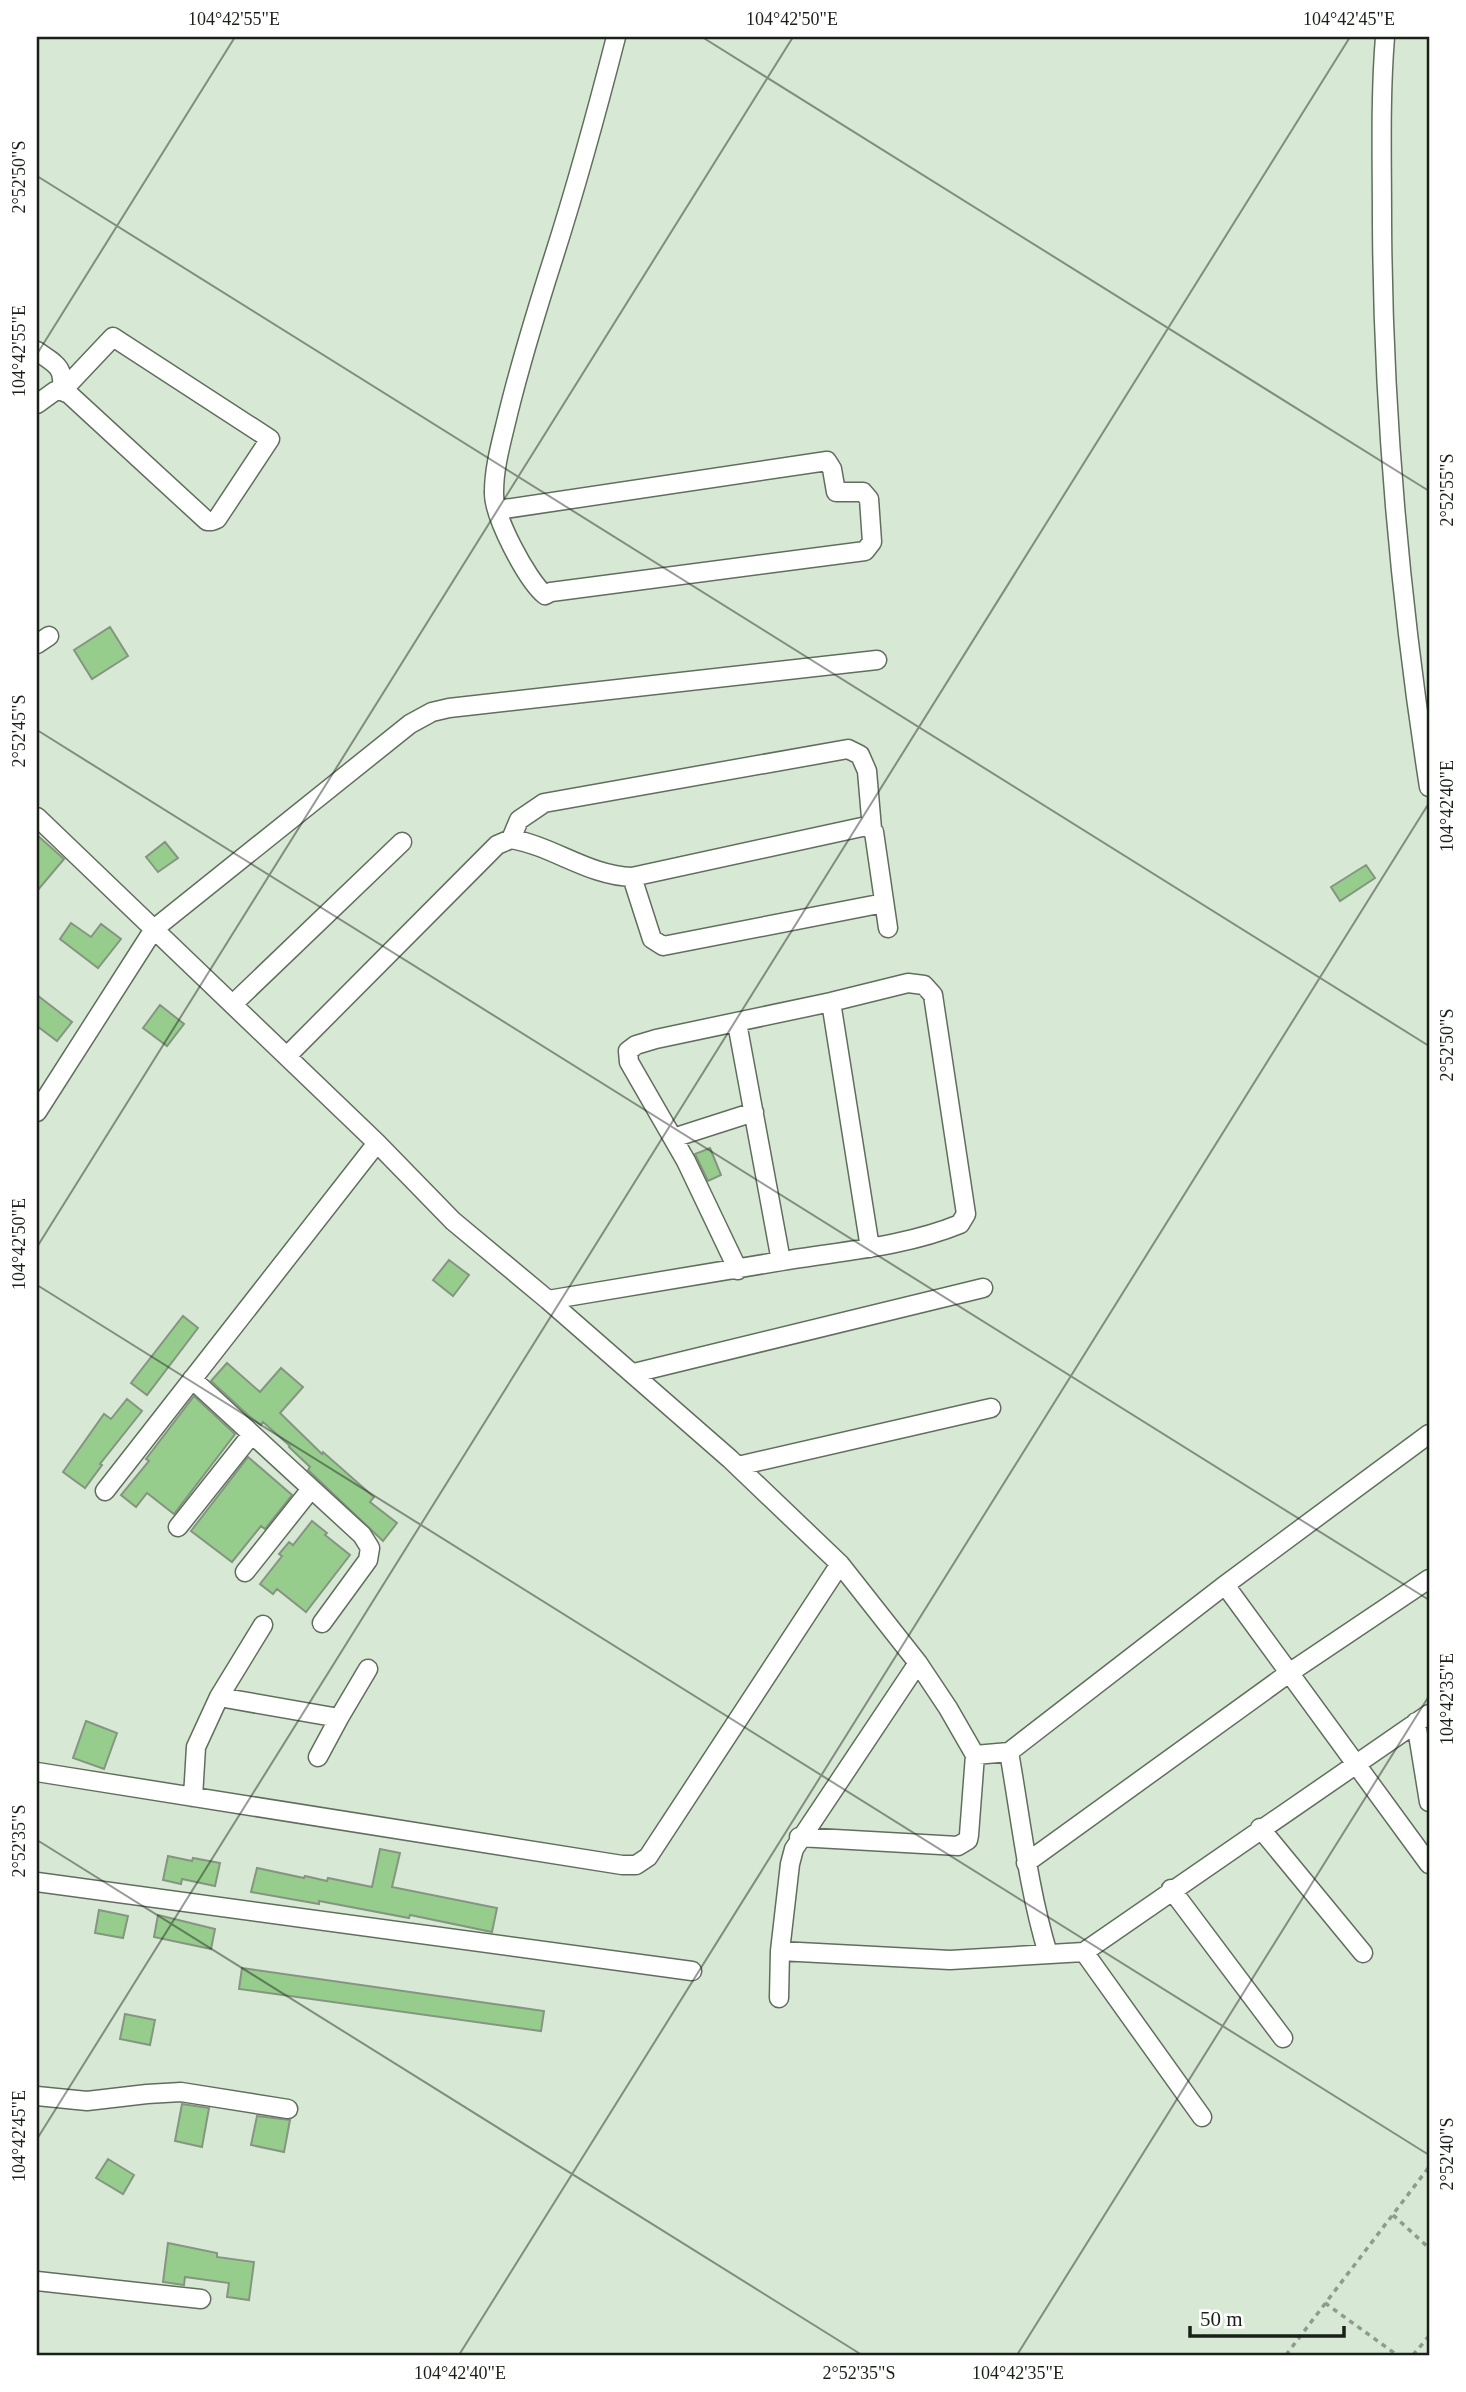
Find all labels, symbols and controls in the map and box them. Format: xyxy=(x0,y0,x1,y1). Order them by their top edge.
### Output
text: 104°42'55"E xyxy=(188,9,280,29)
text: 104°42'50"E xyxy=(746,9,838,29)
text: 104°42'45"E xyxy=(1303,9,1395,29)
text: 2°52'50"S xyxy=(9,141,29,213)
text: 104°42'55"E xyxy=(9,305,29,397)
text: 2°52'55"S xyxy=(1437,454,1457,526)
text: 2°52'45"S xyxy=(9,695,29,767)
text: 104°42'40"E xyxy=(1437,760,1457,852)
text: 2°52'50"S xyxy=(1437,1009,1457,1081)
text: 104°42'50"E xyxy=(9,1198,29,1290)
text: 104°42'35"E xyxy=(1437,1653,1457,1745)
text: 2°52'35"S xyxy=(9,1805,29,1877)
text: 104°42'45"E xyxy=(9,2090,29,2182)
text: 2°52'40"S xyxy=(1437,2118,1457,2190)
scale bar xyxy=(1190,2294,1344,2338)
text: 50 m xyxy=(1200,2307,1243,2331)
text: 104°42'40"E xyxy=(414,2363,506,2383)
text: 2°52'35"S xyxy=(823,2363,895,2383)
text: 104°42'35"E xyxy=(972,2363,1064,2383)

